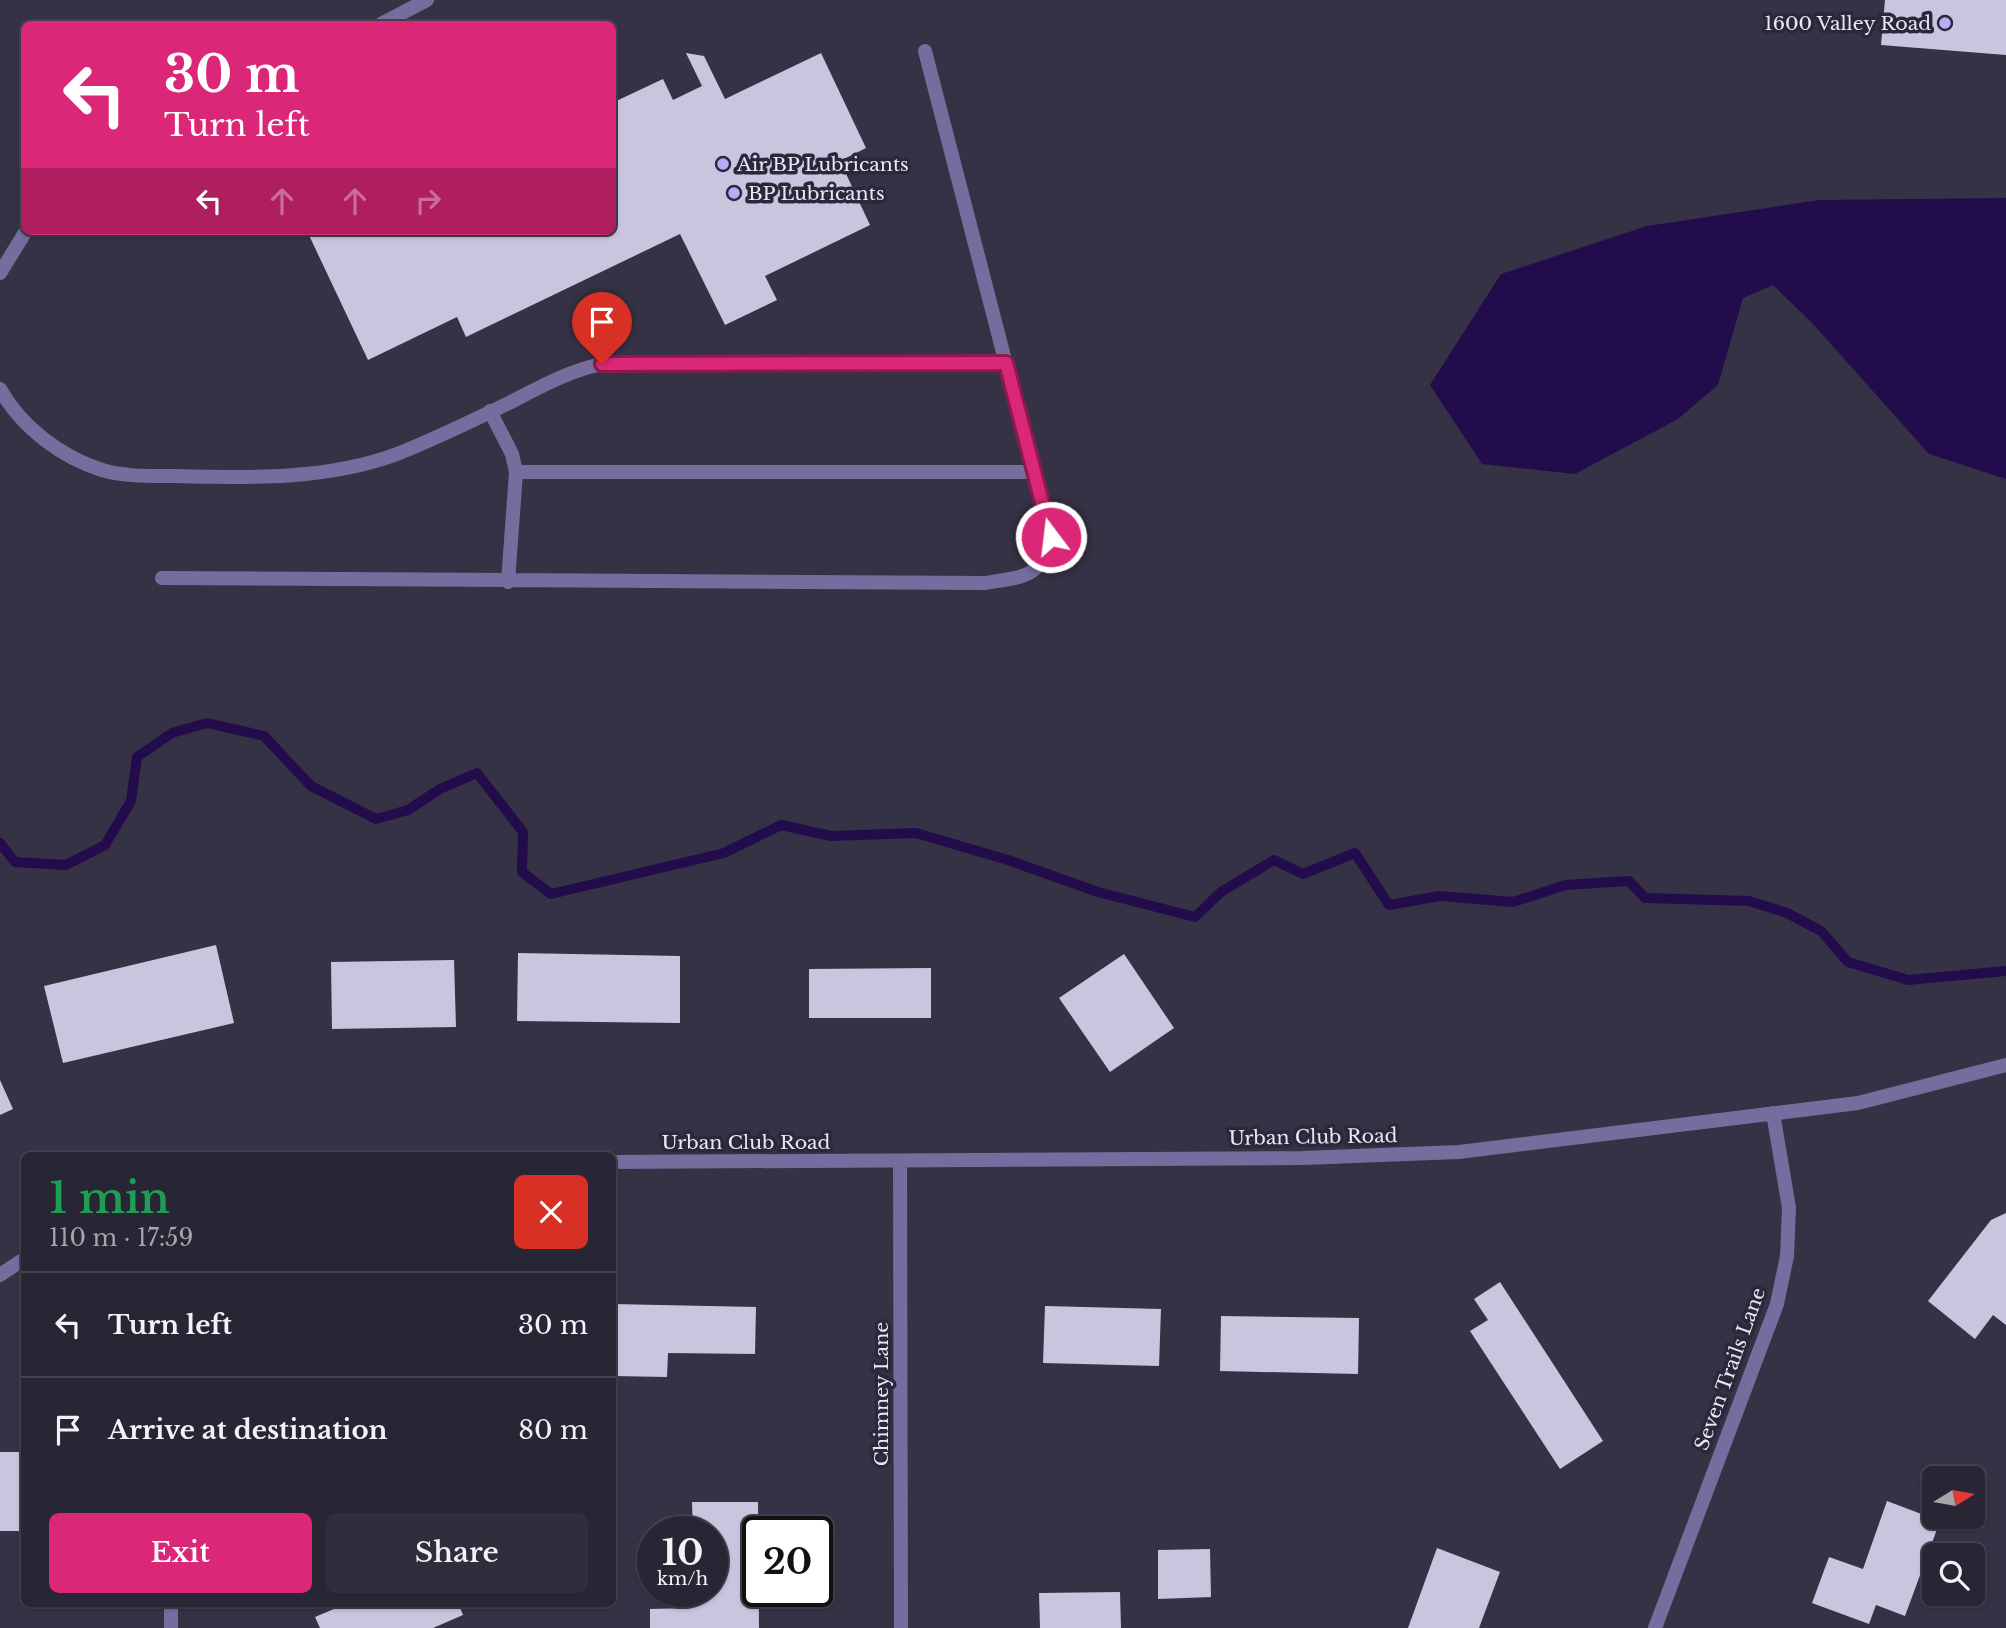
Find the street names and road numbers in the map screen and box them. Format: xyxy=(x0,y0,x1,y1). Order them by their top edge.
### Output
street label: Urban Club Road xyxy=(1228,1124,1398,1150)
street label: Urban Club Road xyxy=(662,1131,831,1154)
street label: Seven Trails Lane xyxy=(1690,1285,1770,1453)
street label: Chimney Lane xyxy=(870,1322,893,1466)

